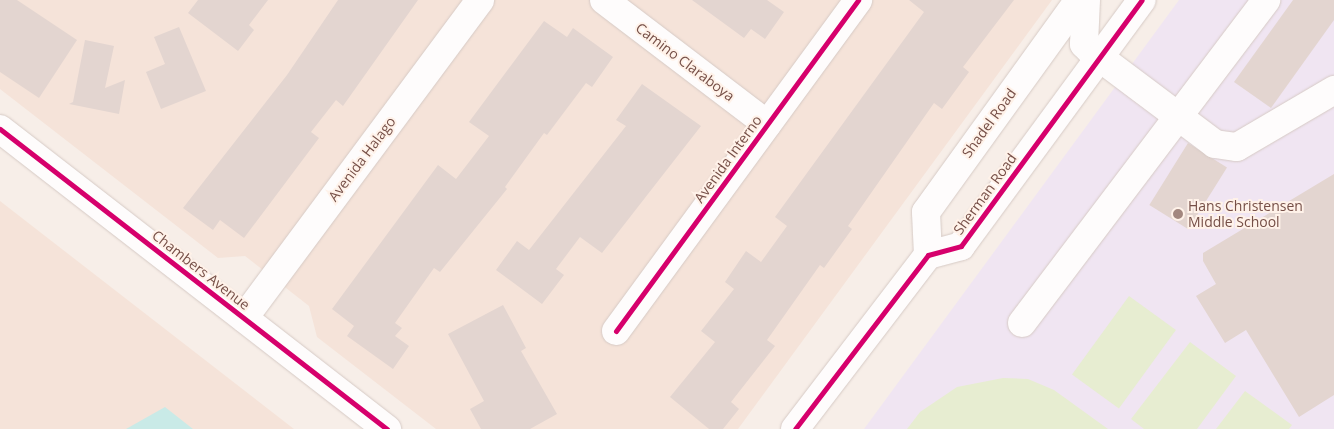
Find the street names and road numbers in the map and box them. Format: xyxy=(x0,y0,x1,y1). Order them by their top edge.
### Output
street label: Camino Claraboya xyxy=(632,19,738,105)
street label: Shadel Road xyxy=(958,85,1020,161)
street label: Avenida Interno xyxy=(691,112,765,206)
street label: Avenida Halago xyxy=(325,114,399,204)
street label: Sherman Road xyxy=(950,150,1020,238)
street label: Chambers Avenue xyxy=(149,227,253,313)

